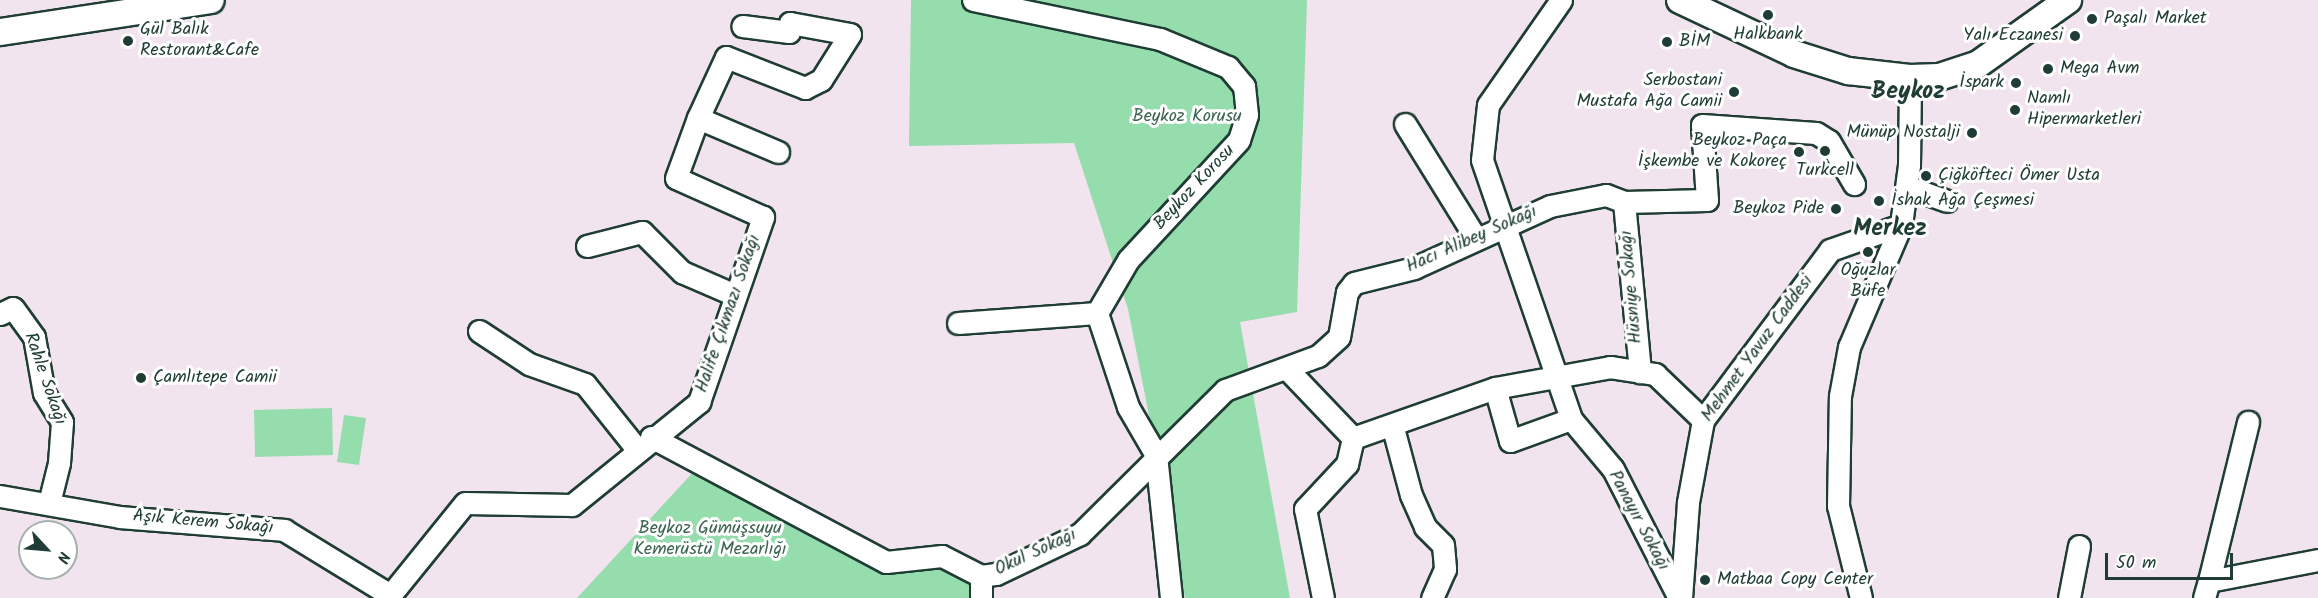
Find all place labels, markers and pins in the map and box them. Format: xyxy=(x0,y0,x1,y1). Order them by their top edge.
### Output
marker: Halkbank xyxy=(1761,8,1775,22)
place label: Paşalı Market xyxy=(2104,8,2207,30)
marker: Paşalı Market xyxy=(2085,12,2099,26)
place label: Gül Balık Restorant&Cafe xyxy=(140,20,259,63)
place label: Halkbank xyxy=(1733,24,1803,46)
place label: Yalı Eczanesi xyxy=(1963,25,2063,47)
marker: Yalı Eczanesi xyxy=(2068,29,2082,43)
place label: BİM xyxy=(1679,31,1710,53)
marker: Gül Balık Restorant&Cafe xyxy=(121,34,135,48)
marker: BİM xyxy=(1660,35,1674,49)
place label: Mega Avm xyxy=(2060,58,2139,80)
marker: Mega Avm xyxy=(2041,62,2055,76)
place label: Serbostani Mustafa Ağa Camii xyxy=(1576,71,1722,113)
place label: İspark xyxy=(1959,72,2004,94)
marker: İspark xyxy=(2009,76,2023,90)
marker: Serbostani Mustafa Ağa Camii xyxy=(1727,85,1741,99)
place label: Namlı Hipermarketleri xyxy=(2027,89,2141,132)
marker: Namlı Hipermarketleri xyxy=(2008,103,2022,117)
place label: Münüp Nostalji xyxy=(1846,122,1960,144)
marker: Münüp Nostalji xyxy=(1965,126,1979,140)
place label: Beykoz Paça İşkembe ve Kokoreç xyxy=(1638,131,1787,174)
marker: Turkcell xyxy=(1818,144,1832,158)
marker: Beykoz Paça İşkembe ve Kokoreç xyxy=(1792,145,1806,159)
place label: Turkcell xyxy=(1796,160,1854,182)
place label: Çiğköfteci Ömer Usta xyxy=(1938,165,2100,187)
marker: Çiğköfteci Ömer Usta xyxy=(1919,169,1933,183)
place label: İshak Ağa Çeşmesi xyxy=(1891,190,2034,212)
marker: İshak Ağa Çeşmesi xyxy=(1872,194,1886,208)
place label: Beykoz Pide xyxy=(1733,198,1824,220)
marker: Beykoz Pide xyxy=(1829,202,1843,216)
marker: Oğuzlar Büfe xyxy=(1861,245,1875,259)
place label: Oğuzlar Büfe xyxy=(1841,261,1895,304)
place label: Çamlıtepe Camii xyxy=(153,367,277,389)
marker: Çamlıtepe Camii xyxy=(134,371,148,385)
place label: Matbaa Copy Center xyxy=(1717,569,1873,591)
marker: Matbaa Copy Center xyxy=(1698,573,1712,587)

